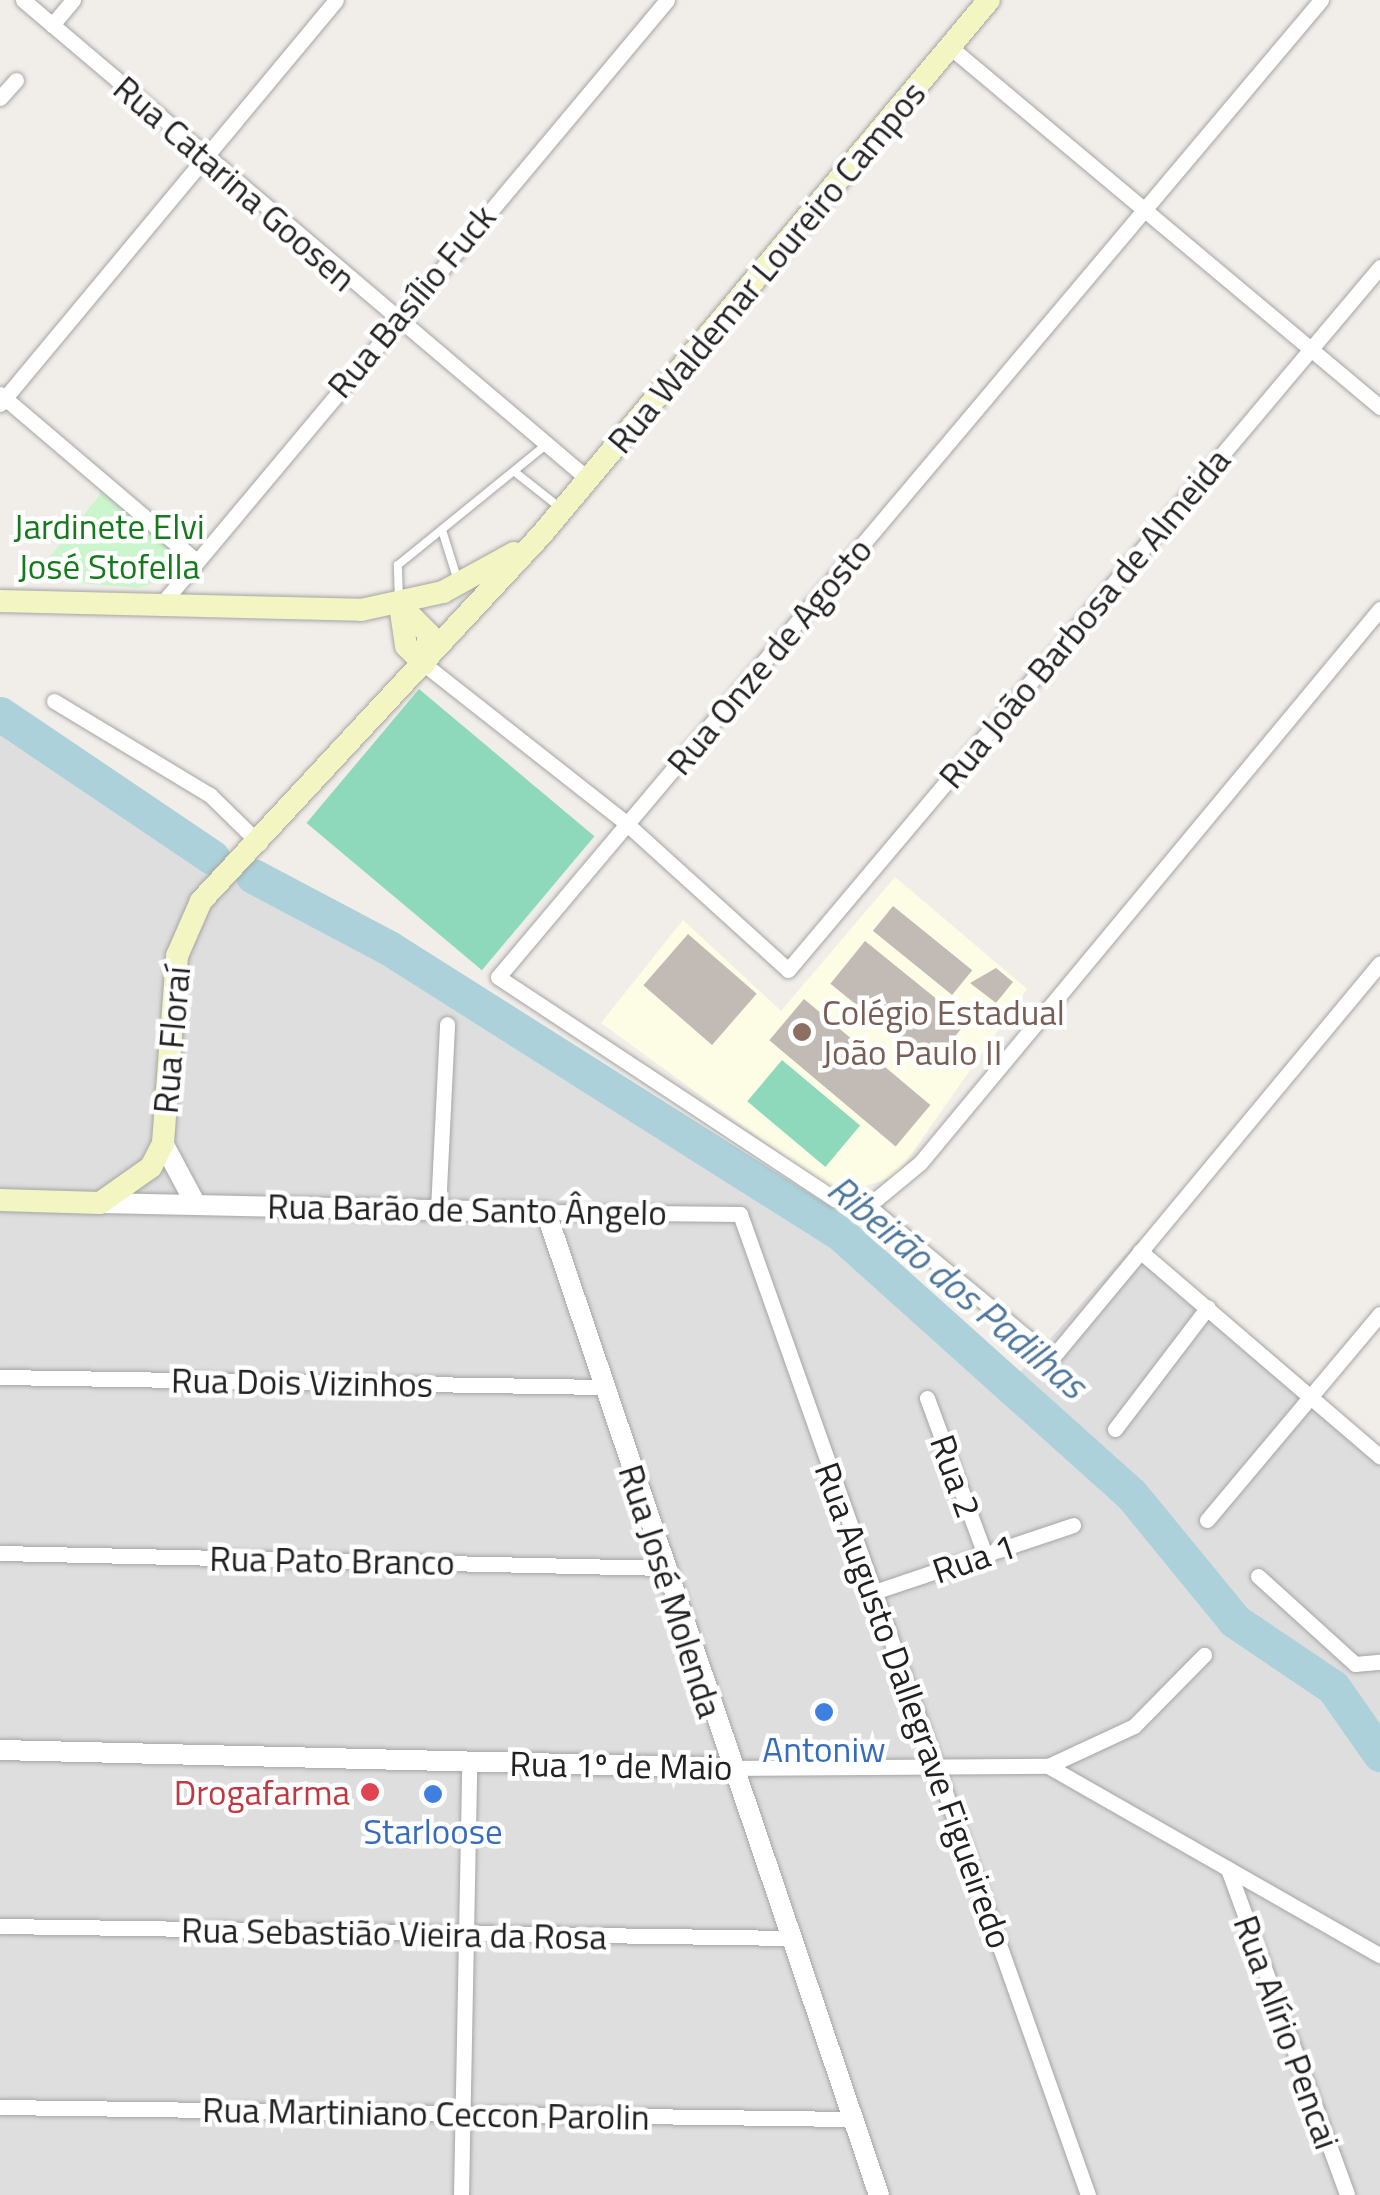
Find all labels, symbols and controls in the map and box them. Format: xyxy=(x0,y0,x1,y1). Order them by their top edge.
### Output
street label: Rua Catarina Goosen xyxy=(105,67,365,299)
street label: Rua Waldemar Loureiro Campos xyxy=(598,73,934,461)
street label: Rua Basílio Fuck xyxy=(318,196,504,406)
street label: Rua João Barbosa de Almeida xyxy=(930,440,1238,796)
park label: Jardinete Elvi José Stofella xyxy=(13,505,205,587)
street label: Rua Onze de Agosto xyxy=(658,529,880,783)
street label: Rua Floraí xyxy=(144,965,198,1115)
place label: Colégio Estadual João Paulo II xyxy=(822,991,1065,1073)
marker: Colégio Estadual João Paulo II xyxy=(791,1021,813,1043)
water label: Ribeirão dos Padilhas xyxy=(819,1166,1095,1408)
street label: Rua Barão de Santo Ângelo xyxy=(267,1185,667,1233)
street label: Rua Dois Vizinhos xyxy=(171,1359,433,1405)
street label: Rua 2 xyxy=(922,1429,990,1523)
street label: Rua Augusto Dallegrave Figueiredo xyxy=(806,1456,1022,1954)
street label: Rua José Molenda xyxy=(610,1459,732,1723)
street label: Rua 1 xyxy=(927,1524,1021,1592)
street label: Rua Pato Branco xyxy=(209,1537,455,1583)
marker: Antoniw xyxy=(813,1701,835,1723)
place label: Antoniw xyxy=(762,1728,886,1770)
street label: Rua 1º de Maio xyxy=(509,1742,733,1788)
place label: Drogafarma xyxy=(174,1771,350,1813)
marker: Drogafarma xyxy=(359,1781,381,1803)
marker: Starloose xyxy=(422,1783,444,1805)
place label: Starloose xyxy=(363,1810,503,1852)
street label: Rua Sebastião Vieira da Rosa xyxy=(181,1908,607,1958)
street label: Rua Alírio Pencai xyxy=(1225,1910,1349,2154)
street label: Rua Martiniano Ceccon Parolin xyxy=(202,2088,650,2138)

